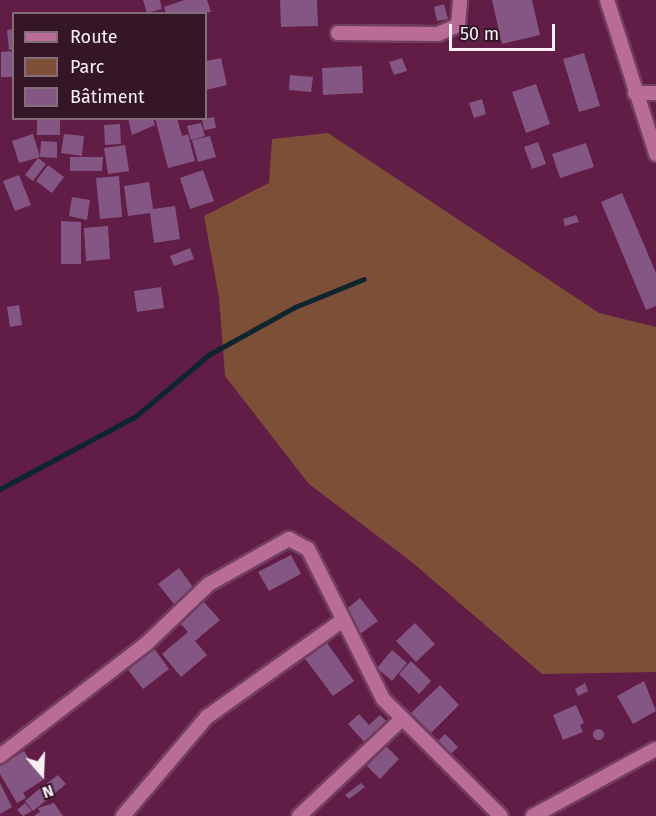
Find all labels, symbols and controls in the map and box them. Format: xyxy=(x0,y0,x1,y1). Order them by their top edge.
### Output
legend xyxy=(12,12,207,120)
scale bar xyxy=(452,12,558,50)
text: 50 m xyxy=(460,23,499,45)
text: Route xyxy=(70,26,118,48)
text: Parc xyxy=(70,56,104,78)
text: Bâtiment xyxy=(70,86,145,108)
north arrow xyxy=(12,744,72,804)
text: N xyxy=(40,781,56,802)

